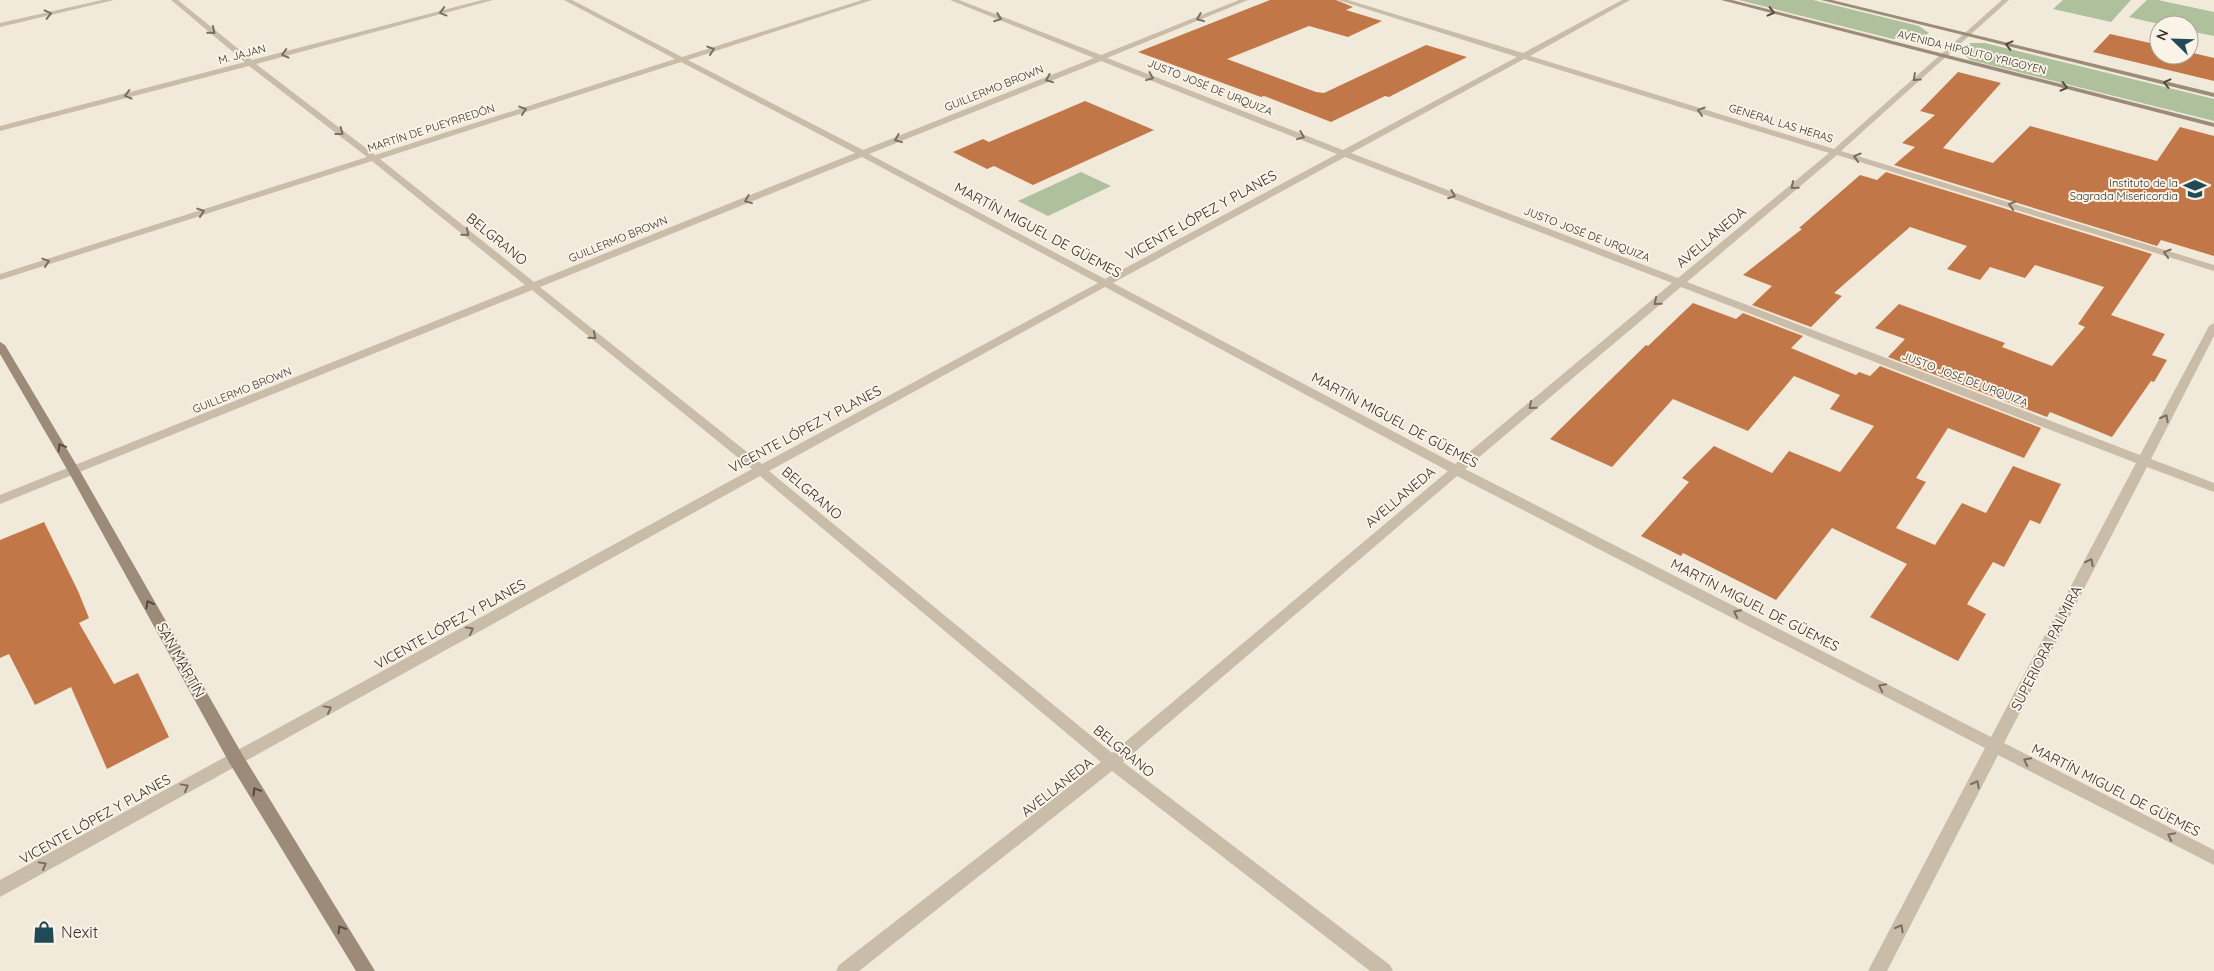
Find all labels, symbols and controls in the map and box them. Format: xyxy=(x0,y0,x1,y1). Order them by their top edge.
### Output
one-way arrow xyxy=(1767,6,1776,17)
one-way arrow xyxy=(439,7,447,17)
one-way arrow xyxy=(43,9,52,20)
one-way arrow xyxy=(994,12,1002,22)
one-way arrow xyxy=(1196,12,1205,22)
north arrow xyxy=(2149,15,2199,65)
one-way arrow xyxy=(206,26,215,34)
street label: AVENIDA HIPÓLITO YRIGOYEN xyxy=(1896,27,2048,77)
text: N xyxy=(2152,27,2172,43)
one-way arrow xyxy=(2004,40,2013,51)
street label: M. JAJAN xyxy=(217,41,267,67)
one-way arrow xyxy=(706,46,715,56)
one-way arrow xyxy=(281,48,290,59)
street label: JUSTO JOSÉ DE URQUIZA xyxy=(1145,55,1275,119)
street label: GUILLERMO BROWN xyxy=(942,62,1046,114)
one-way arrow xyxy=(1145,70,1154,81)
one-way arrow xyxy=(1045,73,1054,83)
one-way arrow xyxy=(1912,73,1921,82)
one-way arrow xyxy=(2163,79,2171,89)
one-way arrow xyxy=(2060,81,2069,92)
one-way arrow xyxy=(125,90,133,100)
street label: GENERAL LAS HERAS xyxy=(1727,100,1835,146)
street label: MARTÍN DE PUEYRREDÓN xyxy=(366,101,496,155)
one-way arrow xyxy=(518,106,527,116)
one-way arrow xyxy=(1698,106,1706,116)
one-way arrow xyxy=(334,126,343,134)
one-way arrow xyxy=(1296,130,1305,141)
one-way arrow xyxy=(894,133,903,144)
one-way arrow xyxy=(1853,153,1862,163)
street label: VICENTE LÓPEZ Y PLANES xyxy=(1122,166,1280,264)
place label: Instituto de la Sagrada Misericordia xyxy=(2070,176,2178,203)
school or university icon: Instituto de la Sagrada Misericordia xyxy=(2182,176,2208,202)
street label: MARTÍN MIGUEL DE GÜEMES xyxy=(951,178,1125,282)
one-way arrow xyxy=(1791,181,1800,190)
one-way arrow xyxy=(1448,189,1456,199)
one-way arrow xyxy=(744,194,752,204)
one-way arrow xyxy=(2009,201,2017,211)
street label: AVELLANEDA xyxy=(1672,202,1750,272)
street label: JUSTO JOSÉ DE URQUIZA xyxy=(1522,203,1652,265)
one-way arrow xyxy=(197,208,205,218)
street label: BELGRANO xyxy=(463,209,531,269)
street label: GUILLERMO BROWN xyxy=(566,213,670,265)
one-way arrow xyxy=(461,228,470,237)
one-way arrow xyxy=(2164,249,2172,259)
one-way arrow xyxy=(42,257,50,267)
one-way arrow xyxy=(1653,297,1662,306)
one-way arrow xyxy=(587,330,596,338)
street label: JUSTO JOSÉ DE URQUIZA xyxy=(1900,348,2030,410)
street label: GUILLERMO BROWN xyxy=(190,364,294,416)
street label: MARTÍN MIGUEL DE GÜEMES xyxy=(1308,368,1482,472)
street label: VICENTE LÓPEZ Y PLANES xyxy=(726,381,884,477)
one-way arrow xyxy=(1529,401,1538,409)
one-way arrow xyxy=(2159,414,2169,423)
one-way arrow xyxy=(57,444,67,453)
street label: BELGRANO xyxy=(778,462,846,524)
street label: AVELLANEDA xyxy=(1361,462,1439,532)
street label: MARTÍN MIGUEL DE GÜEMES xyxy=(1668,555,1842,655)
one-way arrow xyxy=(2084,558,2094,567)
street label: VICENTE LÓPEZ Y PLANES xyxy=(371,575,529,673)
street label: SUPERIORA PALMIRA xyxy=(2007,583,2085,713)
one-way arrow xyxy=(146,600,156,609)
one-way arrow xyxy=(1733,609,1742,619)
street label: SAN MARTÍN xyxy=(153,619,209,701)
one-way arrow xyxy=(465,627,474,637)
one-way arrow xyxy=(1878,683,1887,693)
one-way arrow xyxy=(322,705,331,715)
street label: BELGRANO xyxy=(1090,721,1158,781)
street label: MARTÍN MIGUEL DE GÜEMES xyxy=(2029,740,2203,840)
street label: AVELLANEDA xyxy=(1018,753,1096,821)
one-way arrow xyxy=(2023,757,2032,767)
street label: VICENTE LÓPEZ Y PLANES xyxy=(16,770,174,868)
one-way arrow xyxy=(1970,780,1980,789)
one-way arrow xyxy=(180,783,189,793)
one-way arrow xyxy=(252,787,262,796)
one-way arrow xyxy=(2167,832,2176,842)
one-way arrow xyxy=(37,861,46,871)
shop icon: Nexit xyxy=(31,919,57,945)
place label: Nexit xyxy=(61,922,98,942)
one-way arrow xyxy=(1894,924,1904,933)
one-way arrow xyxy=(337,926,347,935)

